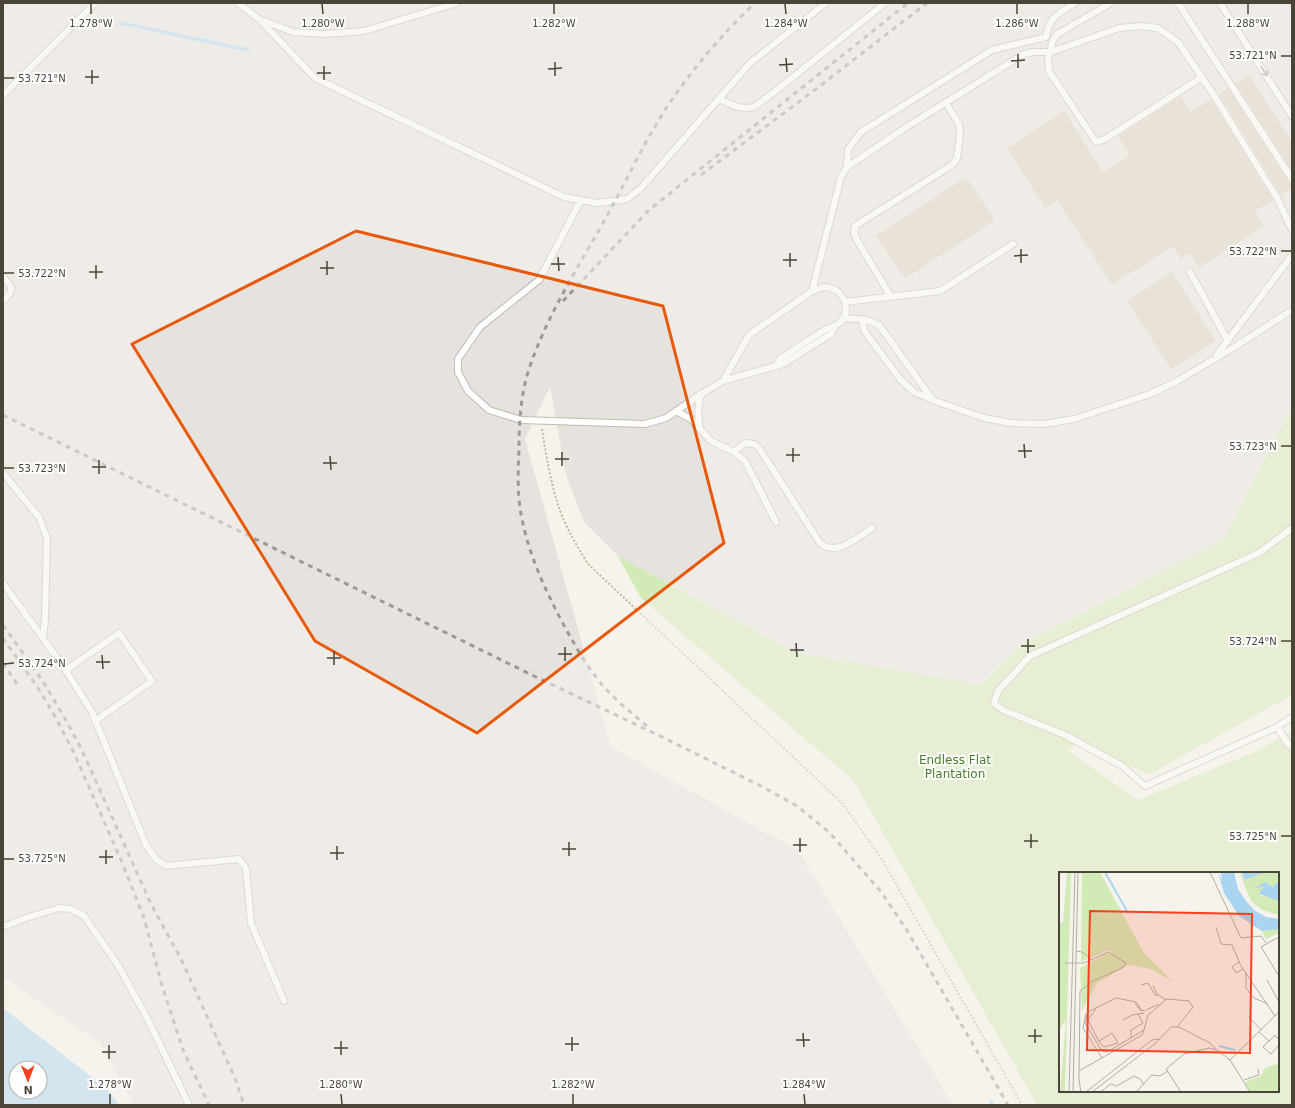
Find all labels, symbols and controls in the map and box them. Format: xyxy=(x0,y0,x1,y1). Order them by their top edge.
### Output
text: 1.278°W xyxy=(69,18,113,29)
text: 1.280°W xyxy=(301,18,345,29)
text: 1.282°W xyxy=(532,18,576,29)
text: 1.284°W xyxy=(764,18,808,29)
text: 1.286°W xyxy=(995,18,1039,29)
text: 1.288°W xyxy=(1226,18,1270,29)
text: 53.721°N xyxy=(1229,50,1277,61)
one-way arrow xyxy=(1260,65,1268,77)
text: 53.721°N xyxy=(18,73,66,84)
text: 53.722°N xyxy=(1229,246,1277,257)
text: 53.722°N xyxy=(18,268,66,279)
text: 53.723°N xyxy=(1229,441,1277,452)
text: 53.723°N xyxy=(18,463,66,474)
text: 53.724°N xyxy=(1229,636,1277,647)
text: 53.724°N xyxy=(18,658,66,669)
park label: Endless Flat Plantation xyxy=(919,753,991,781)
text: 53.725°N xyxy=(1229,831,1277,842)
text: 53.725°N xyxy=(18,853,66,864)
inset map xyxy=(1059,872,1279,1092)
north arrow xyxy=(8,1060,48,1100)
text: 1.278°W xyxy=(88,1079,132,1090)
text: 1.280°W xyxy=(319,1079,363,1090)
text: 1.282°W xyxy=(551,1079,595,1090)
text: 1.284°W xyxy=(782,1079,826,1090)
text: N xyxy=(23,1083,33,1096)

